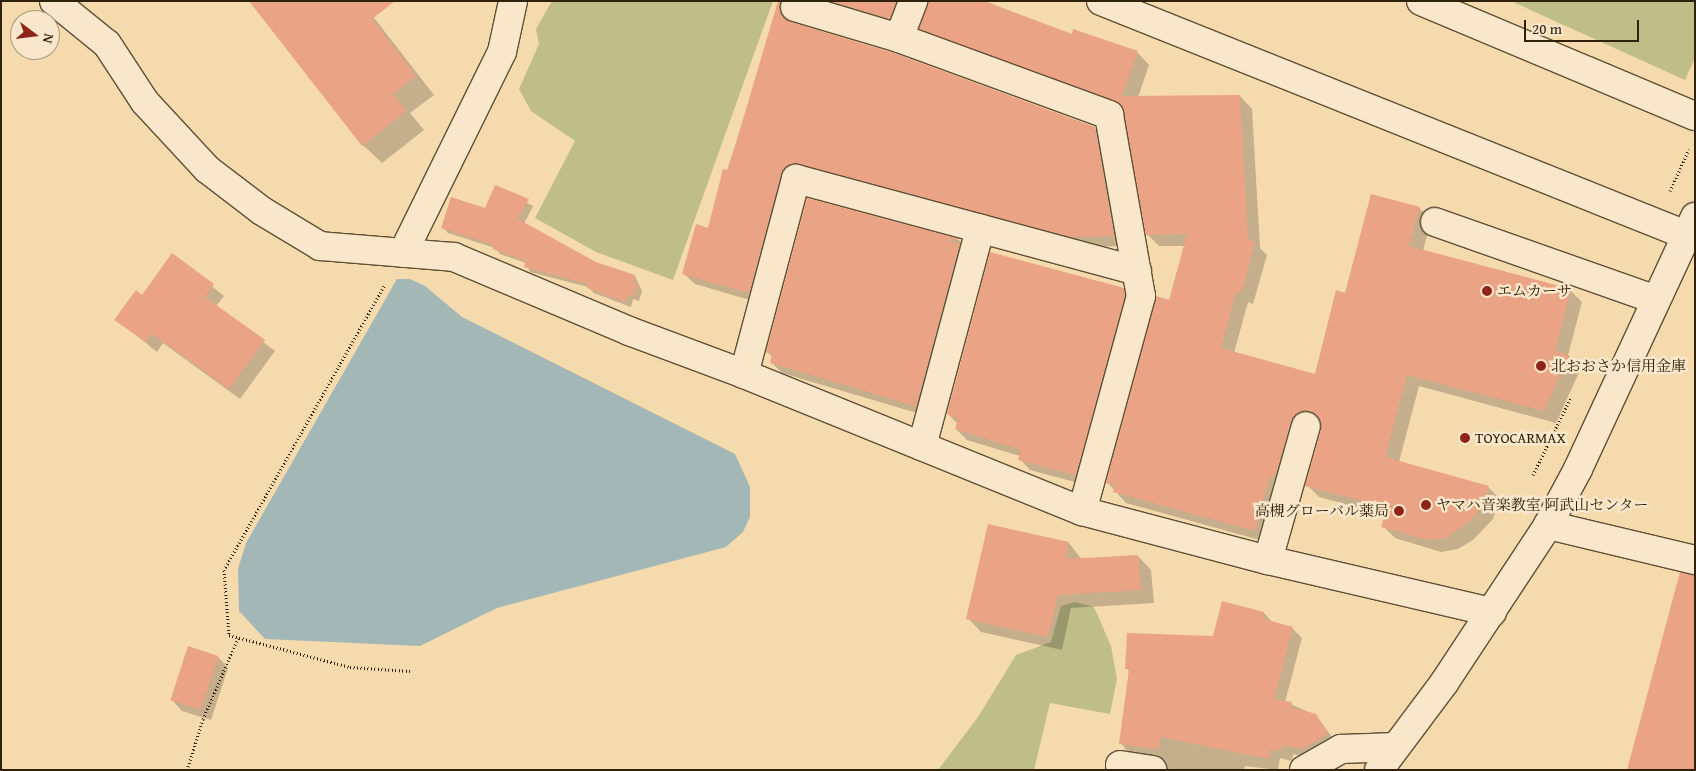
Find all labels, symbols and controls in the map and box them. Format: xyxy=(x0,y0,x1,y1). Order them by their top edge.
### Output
north arrow xyxy=(10,10,60,60)
scale bar xyxy=(1526,10,1641,42)
text: 20 m xyxy=(1532,18,1562,39)
text: N xyxy=(38,32,59,46)
place label: エムカーサ xyxy=(1497,282,1572,300)
marker: エムカーサ xyxy=(1481,285,1493,297)
place label: 北おおさか信用金庫 xyxy=(1551,357,1686,375)
marker: 北おおさか信用金庫 xyxy=(1535,360,1547,372)
place label: TOYOCARMAX xyxy=(1475,429,1566,447)
marker: TOYOCARMAX xyxy=(1459,432,1471,444)
place label: ヤマハ音楽教室 阿武山センター xyxy=(1436,496,1649,514)
marker: ヤマハ音楽教室 阿武山センター xyxy=(1420,499,1432,511)
place label: 高槻グローバル薬局 xyxy=(1254,502,1389,520)
marker: 高槻グローバル薬局 xyxy=(1393,505,1405,517)

